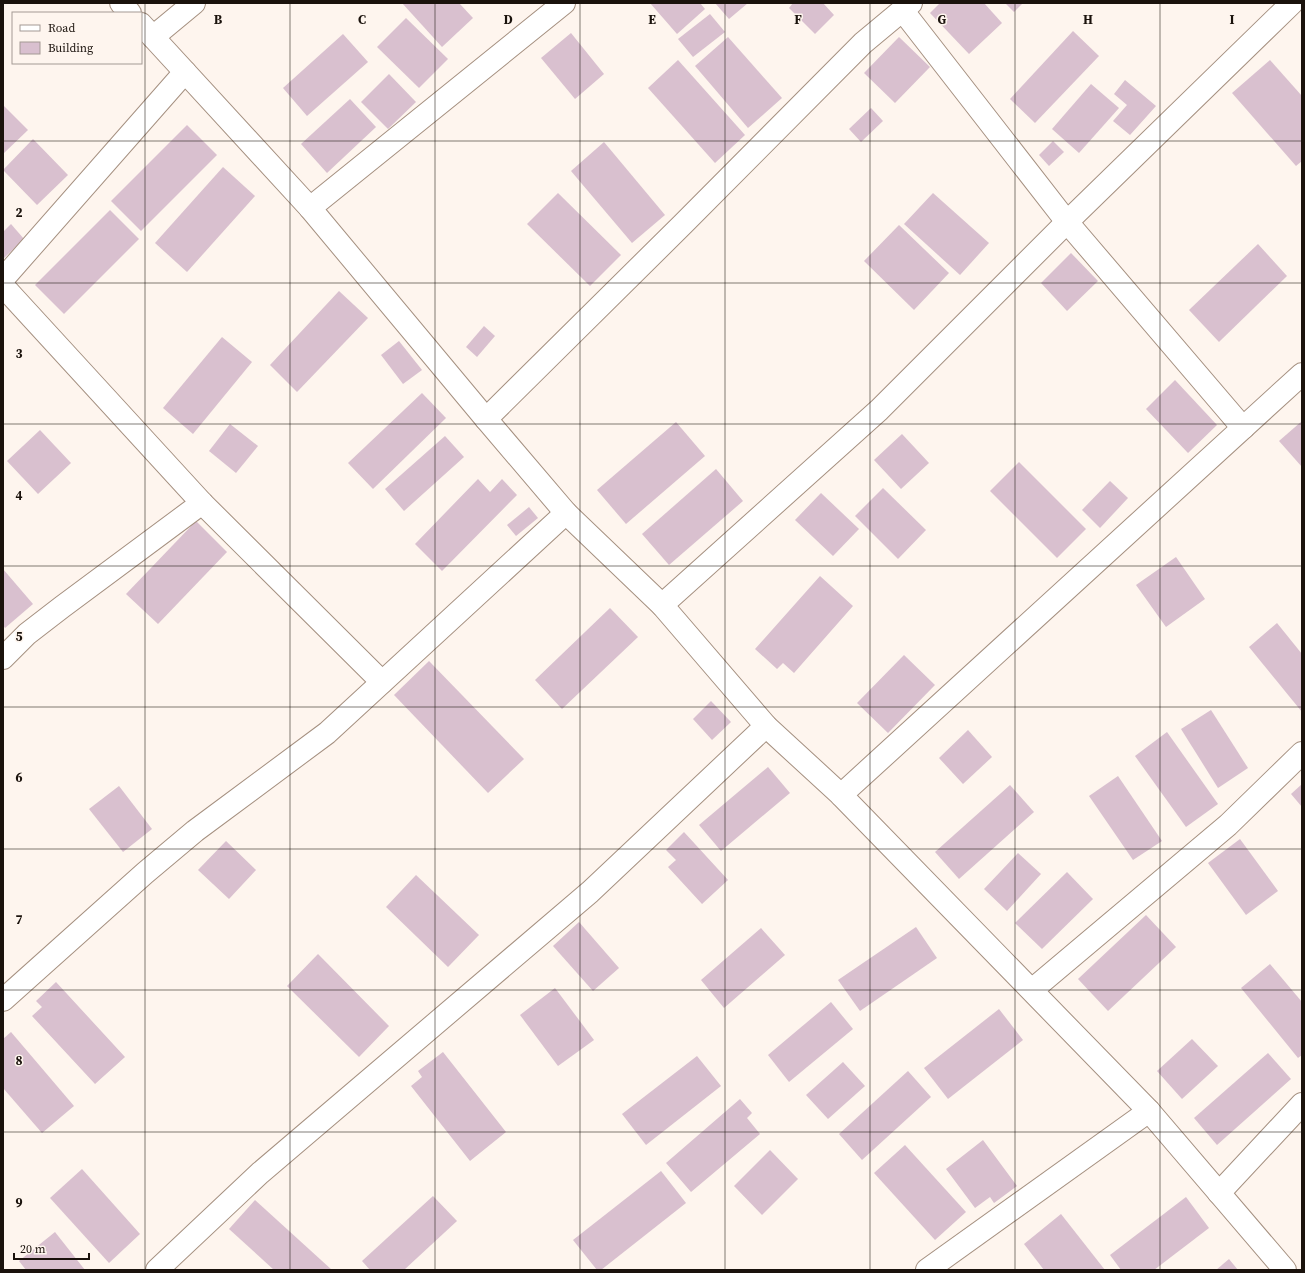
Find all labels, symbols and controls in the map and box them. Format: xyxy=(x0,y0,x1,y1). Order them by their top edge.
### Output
text: B xyxy=(214,11,223,28)
text: C xyxy=(358,11,366,28)
text: D xyxy=(503,11,513,28)
text: E xyxy=(648,11,656,28)
text: F xyxy=(794,11,802,28)
text: G xyxy=(938,11,947,28)
text: H xyxy=(1083,11,1093,28)
text: I xyxy=(1229,11,1235,28)
legend xyxy=(12,12,142,64)
text: Road xyxy=(48,20,75,36)
text: Building xyxy=(48,40,93,56)
text: 2 xyxy=(15,204,23,221)
text: 3 xyxy=(15,345,23,362)
text: 4 xyxy=(15,487,23,504)
text: 5 xyxy=(15,628,23,645)
text: 6 xyxy=(15,769,23,786)
text: 7 xyxy=(15,911,23,928)
text: 8 xyxy=(15,1052,23,1069)
text: 9 xyxy=(15,1194,23,1211)
scale bar xyxy=(14,1235,89,1261)
text: 20 m xyxy=(20,1241,46,1257)

